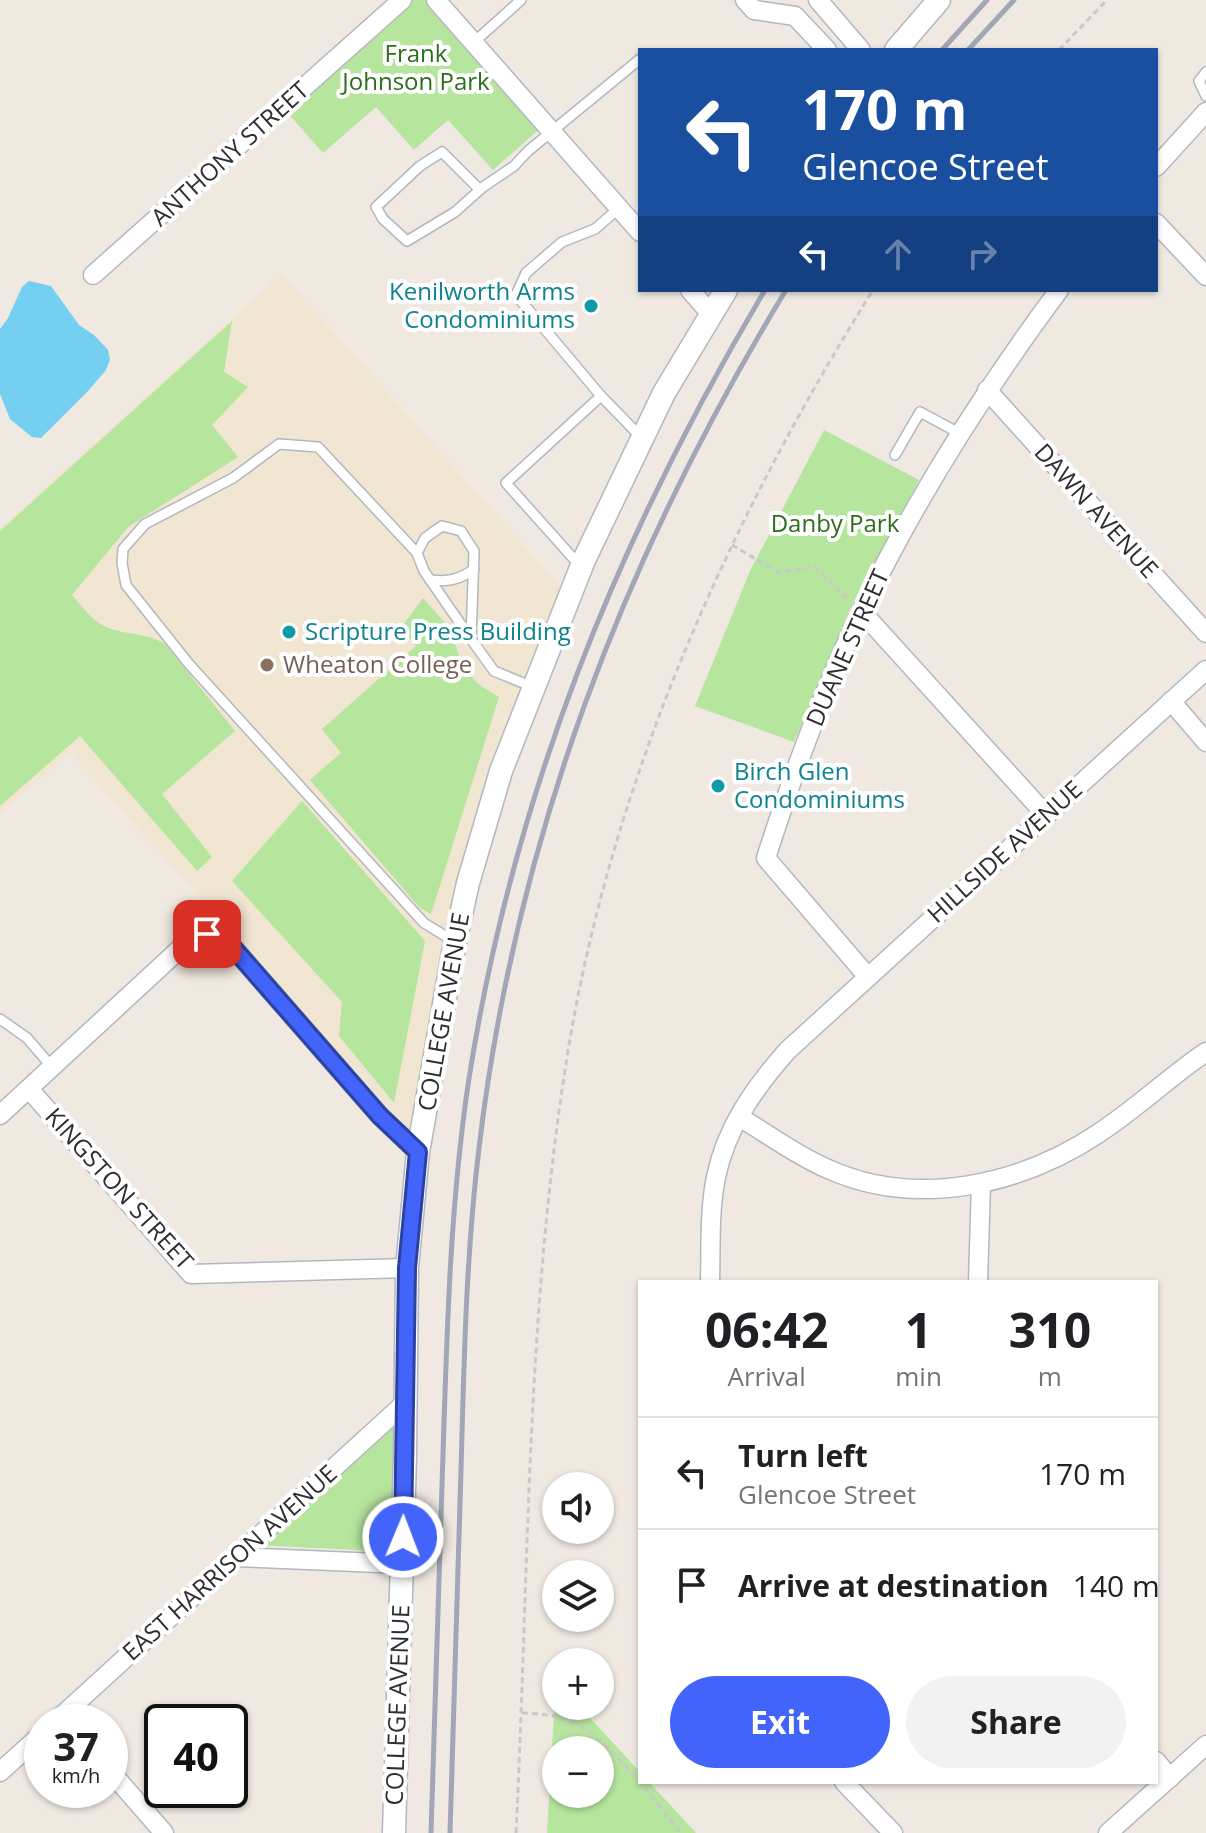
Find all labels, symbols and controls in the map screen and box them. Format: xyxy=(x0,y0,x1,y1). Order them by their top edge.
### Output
park label: Frank Johnson Park xyxy=(340,36,490,97)
text: 170 m xyxy=(802,70,968,146)
street label: ANTHONY STREET xyxy=(143,73,315,233)
icon: left xyxy=(670,80,774,184)
text: Glencoe Street xyxy=(802,142,1049,191)
icon: left xyxy=(792,232,836,276)
icon: ahead xyxy=(876,232,920,276)
icon: right xyxy=(960,232,1004,276)
place label: Kenilworth Arms Condominiums xyxy=(389,274,575,335)
marker: Kenilworth Arms Condominiums xyxy=(582,297,600,315)
street label: DAWN AVENUE xyxy=(1028,435,1167,584)
park label: Danby Park xyxy=(771,506,900,539)
street label: DUANE STREET xyxy=(797,564,896,731)
place label: Scripture Press Building xyxy=(305,614,571,647)
marker: Scripture Press Building xyxy=(280,623,298,641)
place label: Wheaton College xyxy=(283,647,472,680)
marker: Wheaton College xyxy=(258,656,276,674)
place label: Birch Glen Condominiums xyxy=(734,754,905,815)
street label: HILLSIDE AVENUE xyxy=(919,772,1089,929)
marker: Birch Glen Condominiums xyxy=(709,777,727,795)
pin xyxy=(173,900,241,968)
street label: COLLEGE AVENUE xyxy=(409,910,476,1114)
icon: arrive xyxy=(185,912,229,956)
street label: KINGSTON STREET xyxy=(38,1100,202,1276)
text: 06:42 xyxy=(705,1297,828,1362)
text: 1 xyxy=(905,1297,932,1362)
text: 310 xyxy=(1009,1297,1091,1362)
text: Arrival xyxy=(727,1358,806,1394)
text: min xyxy=(895,1358,942,1394)
text: m xyxy=(1038,1358,1062,1394)
text: Turn left xyxy=(738,1435,868,1476)
icon: left xyxy=(670,1451,714,1495)
text: 170 m xyxy=(1039,1453,1126,1494)
street label: EAST HARRISON AVENUE xyxy=(115,1457,343,1667)
map controls xyxy=(542,1472,614,1808)
button: sound xyxy=(542,1472,614,1544)
text: Glencoe Street xyxy=(738,1476,916,1512)
position arrow xyxy=(361,1495,445,1579)
button: layers xyxy=(542,1560,614,1632)
icon: arrive xyxy=(670,1563,714,1607)
text: Arrive at destination xyxy=(738,1565,1049,1606)
text: 140 m xyxy=(1073,1565,1160,1606)
street label: COLLEGE AVENUE xyxy=(377,1604,416,1806)
button: + xyxy=(542,1648,614,1720)
button: Exit xyxy=(670,1676,890,1768)
button: Share xyxy=(906,1676,1126,1768)
speed limit sign: 40 xyxy=(144,1704,248,1808)
text: 37 xyxy=(53,1718,99,1773)
button: − xyxy=(542,1736,614,1808)
text: km/h xyxy=(52,1762,100,1789)

